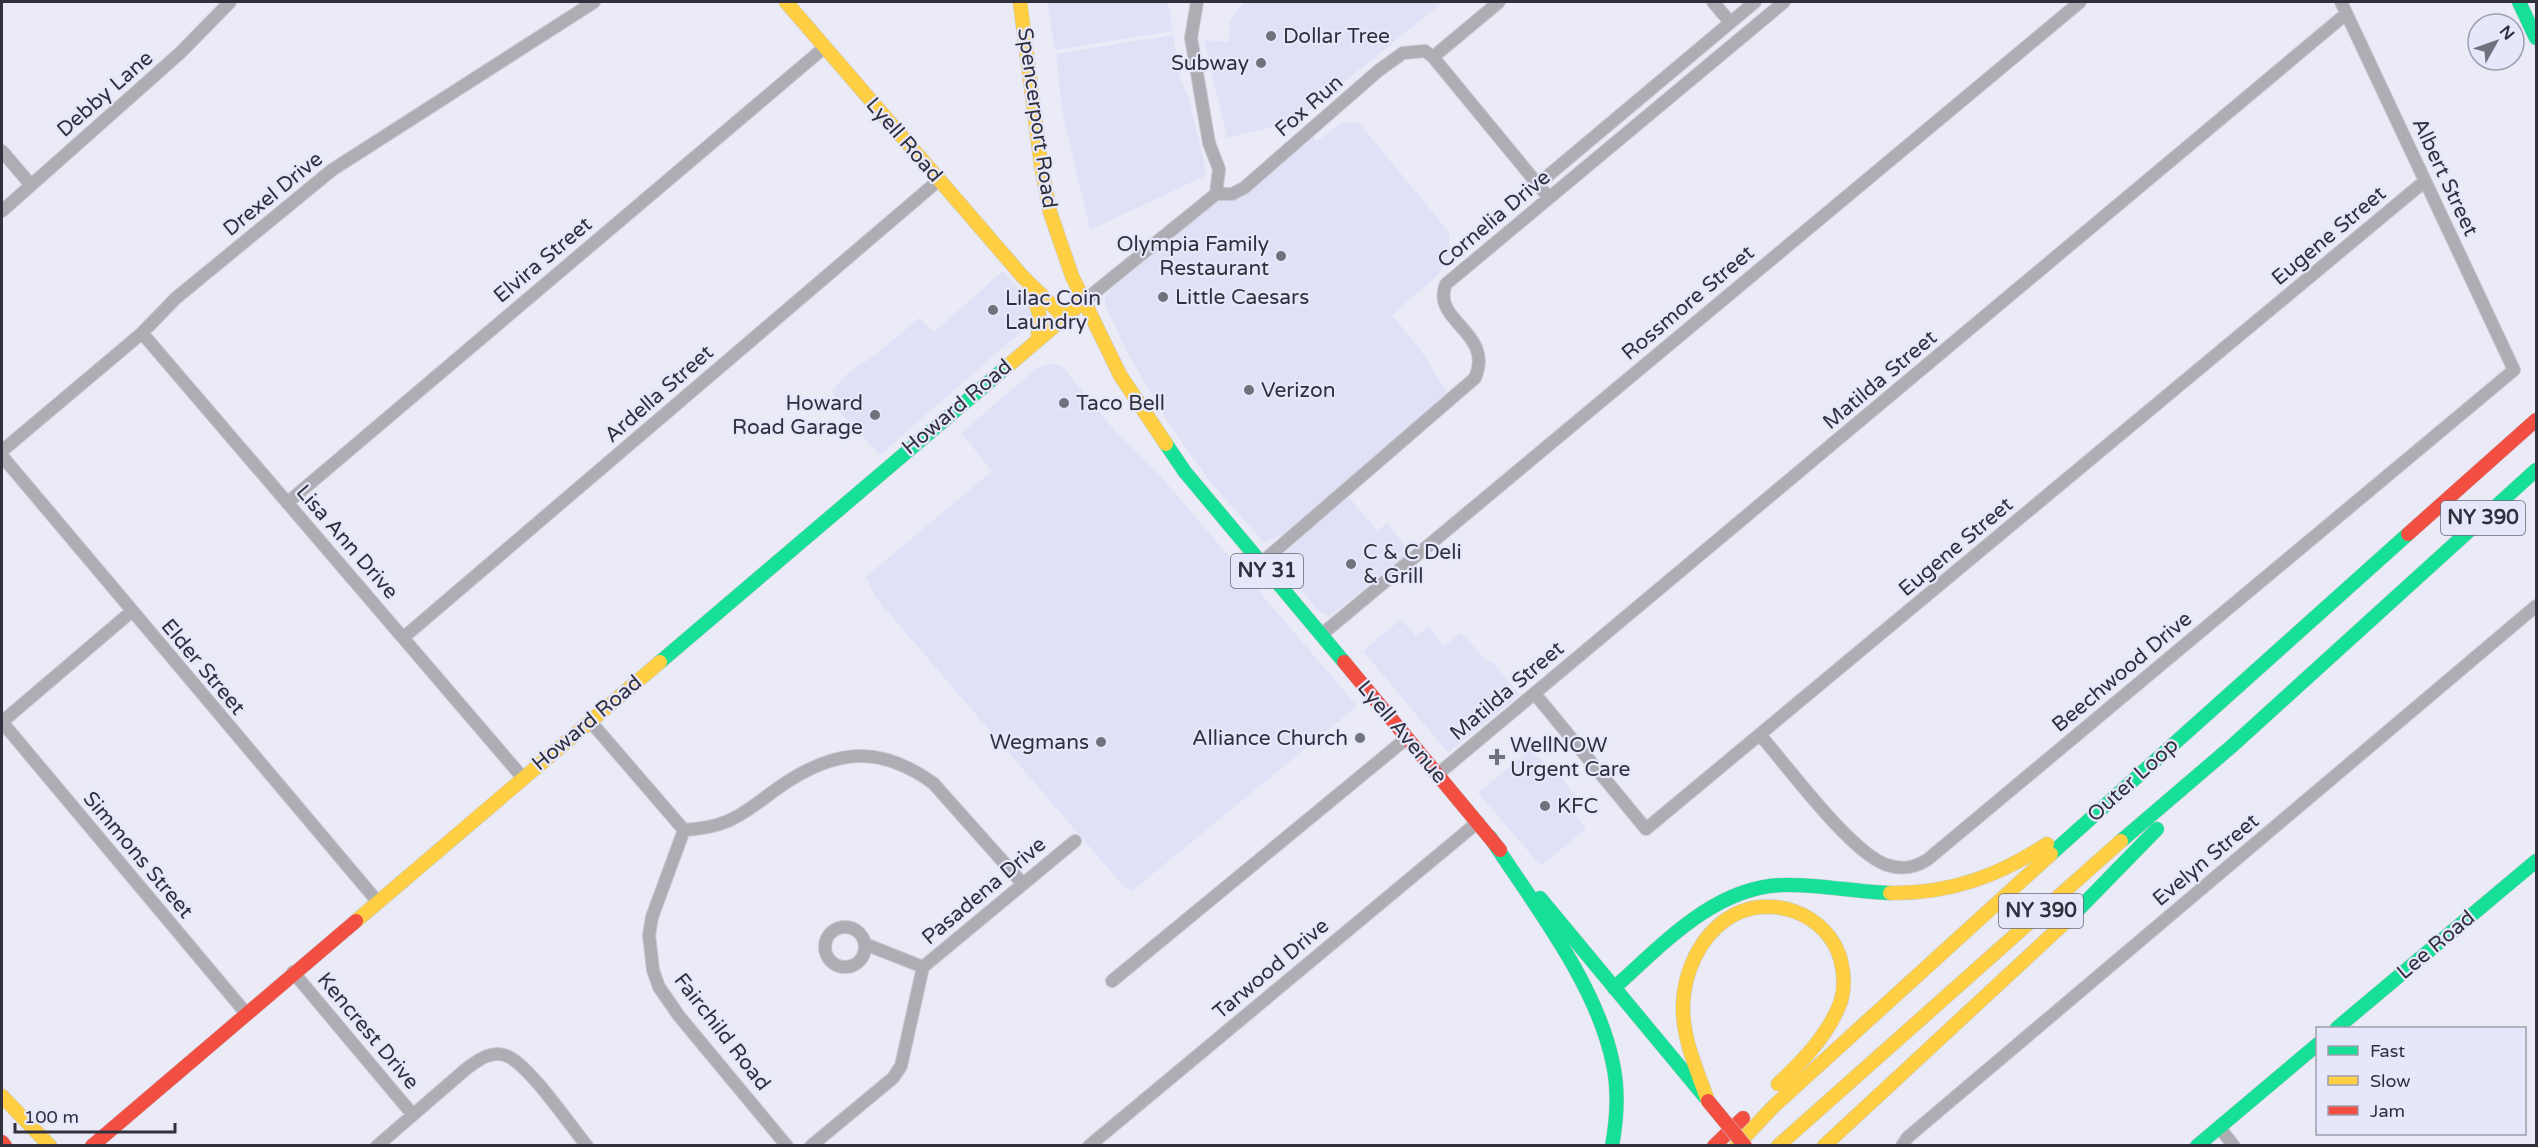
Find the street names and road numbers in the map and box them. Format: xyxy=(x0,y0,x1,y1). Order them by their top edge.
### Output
street label: Spencerport Road xyxy=(1012,26,1062,210)
street label: Debby Lane xyxy=(52,45,158,142)
street label: Fox Run xyxy=(1270,70,1348,142)
street label: Lyell Road xyxy=(861,93,947,187)
street label: Albert Street xyxy=(2407,114,2483,240)
street label: Drexel Drive xyxy=(218,146,328,242)
street label: Cornelia Drive xyxy=(1433,165,1555,273)
street label: Eugene Street xyxy=(2267,181,2391,291)
street label: Elvira Street xyxy=(489,212,597,308)
street label: Rossmore Street xyxy=(1617,240,1759,366)
street label: Matilda Street xyxy=(1818,325,1942,435)
street label: Ardella Street xyxy=(599,340,719,448)
street label: Howard Road xyxy=(897,354,1017,460)
street label: Lisa Ann Drive xyxy=(291,480,403,604)
street label: Eugene Street xyxy=(1894,492,2018,602)
road number: NY 390 xyxy=(2441,501,2525,535)
road number: NY 31 xyxy=(1231,554,1303,588)
street label: Beechwood Drive xyxy=(2047,606,2197,738)
street label: Elder Street xyxy=(156,614,250,720)
street label: Matilda Street xyxy=(1445,636,1569,746)
street label: Howard Road xyxy=(527,670,647,776)
street label: Lyell Avenue xyxy=(1352,676,1452,788)
street label: Outer Loop xyxy=(2082,733,2184,827)
street label: Simmons Street xyxy=(78,787,198,923)
street label: Evelyn Street xyxy=(2148,808,2264,912)
street label: Pasadena Drive xyxy=(917,832,1051,950)
road number: NY 390 xyxy=(1999,894,2083,928)
street label: Lee Road xyxy=(2392,905,2480,985)
street label: Tarwood Drive xyxy=(1208,913,1334,1025)
street label: Kencrest Drive xyxy=(312,968,424,1095)
street label: Fairchild Road xyxy=(668,968,776,1096)

